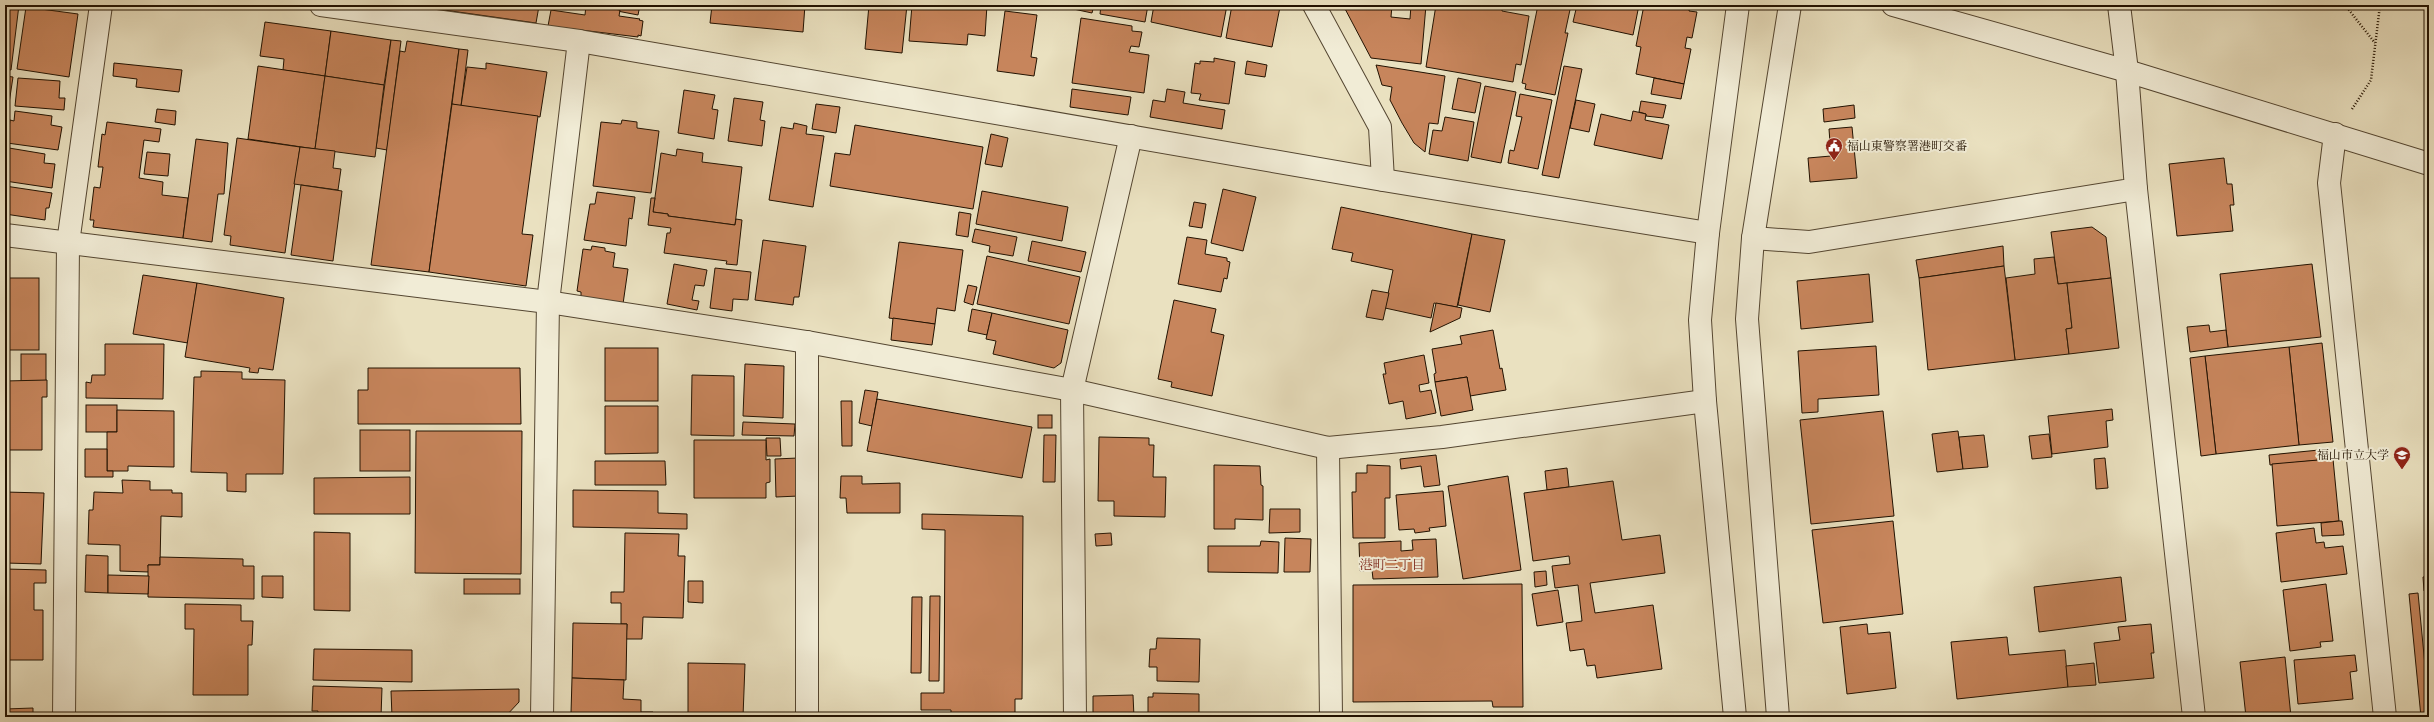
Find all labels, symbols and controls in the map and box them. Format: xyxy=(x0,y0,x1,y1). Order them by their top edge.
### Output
public building icon: 福山東警察署港町交番 xyxy=(1824,136,1844,161)
place label: 福山東警察署港町交番 xyxy=(1847,139,1967,154)
school or university icon: 福山市立大学 xyxy=(2392,445,2412,470)
place label: 福山市立大学 xyxy=(2317,448,2389,463)
district label: 港町二丁目 xyxy=(1359,557,1425,573)

